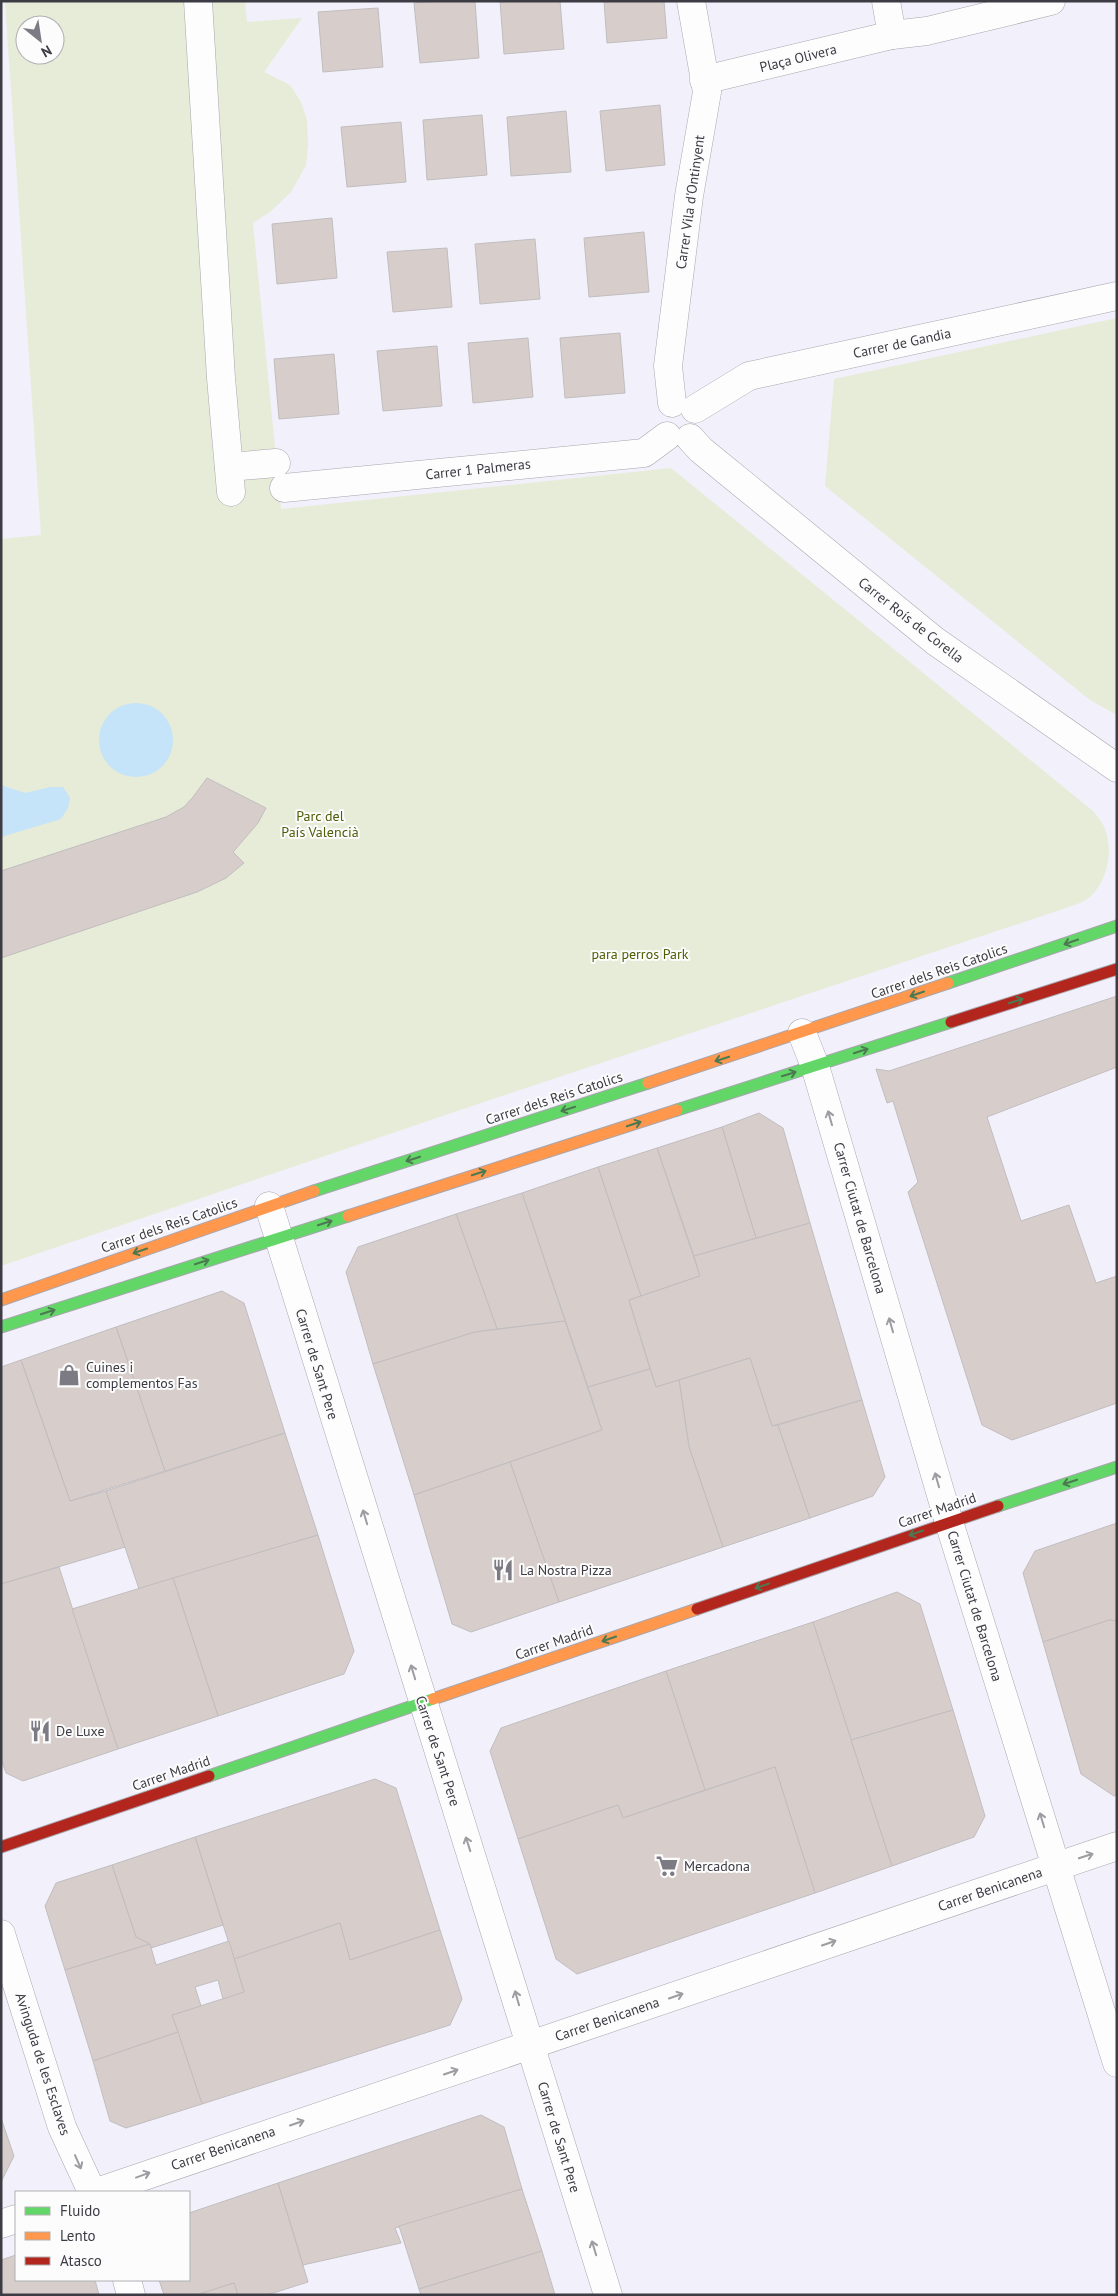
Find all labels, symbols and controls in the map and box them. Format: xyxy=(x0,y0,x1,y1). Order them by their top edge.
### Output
north arrow xyxy=(15,15,65,65)
street label: Plaça Olivera xyxy=(758,40,838,76)
text: N xyxy=(38,41,55,61)
street label: Carrer Vila d'Ontinyent xyxy=(672,134,708,270)
street label: Carrer de Gandia xyxy=(851,324,953,362)
street label: Carrer 1 Palmeras xyxy=(425,455,532,483)
street label: Carrer Roís de Corella xyxy=(855,573,967,667)
park label: Parc del País Valencià xyxy=(281,807,359,841)
one-way arrow xyxy=(1063,938,1079,947)
street label: Carrer dels Reis Catolics xyxy=(868,939,1010,1003)
park label: para perros Park xyxy=(591,945,689,963)
one-way arrow xyxy=(910,990,925,999)
one-way arrow xyxy=(1007,996,1023,1005)
one-way arrow xyxy=(853,1046,868,1055)
one-way arrow xyxy=(714,1055,730,1065)
street label: Carrer dels Reis Catolics xyxy=(483,1067,625,1129)
one-way arrow xyxy=(780,1069,796,1078)
one-way arrow xyxy=(560,1105,576,1115)
one-way arrow xyxy=(825,1111,835,1127)
one-way arrow xyxy=(626,1118,642,1128)
street label: Carrer Ciutat de Barcelona xyxy=(830,1140,890,1296)
one-way arrow xyxy=(405,1155,421,1165)
one-way arrow xyxy=(471,1168,487,1178)
street label: Carrer dels Reis Catolics xyxy=(98,1193,240,1257)
one-way arrow xyxy=(316,1218,332,1228)
one-way arrow xyxy=(133,1247,148,1256)
one-way arrow xyxy=(194,1257,210,1267)
street label: Carrer de Sant Pere xyxy=(292,1306,342,1422)
one-way arrow xyxy=(39,1307,55,1316)
one-way arrow xyxy=(885,1317,895,1333)
place label: Cuines i complementos Fas xyxy=(86,1358,198,1392)
shop icon: Cuines i complementos Fas xyxy=(56,1362,82,1388)
one-way arrow xyxy=(931,1473,941,1489)
one-way arrow xyxy=(1063,1478,1079,1487)
street label: Carrer Madrid xyxy=(896,1488,978,1532)
one-way arrow xyxy=(359,1509,369,1525)
street label: Carrer Ciutat de Barcelona xyxy=(943,1528,1007,1684)
one-way arrow xyxy=(909,1529,924,1538)
restaurant icon: La Nostra Pizza xyxy=(490,1557,516,1583)
place label: La Nostra Pizza xyxy=(520,1561,612,1579)
one-way arrow xyxy=(755,1582,771,1591)
street label: Carrer Madrid xyxy=(513,1620,595,1664)
one-way arrow xyxy=(601,1634,617,1644)
one-way arrow xyxy=(407,1664,417,1680)
street label: Carrer de Sant Pere xyxy=(412,1694,464,1808)
restaurant icon: De Luxe xyxy=(27,1718,53,1744)
place label: De Luxe xyxy=(56,1722,105,1740)
street label: Carrer Madrid xyxy=(130,1751,212,1795)
one-way arrow xyxy=(1036,1812,1046,1828)
one-way arrow xyxy=(462,1836,472,1852)
one-way arrow xyxy=(1078,1851,1094,1860)
supermarket icon: Mercadona xyxy=(654,1853,680,1879)
place label: Mercadona xyxy=(684,1857,750,1875)
street label: Carrer Benicanena xyxy=(935,1863,1045,1915)
one-way arrow xyxy=(821,1938,837,1948)
street label: Avinguda de les Esclaves xyxy=(11,1991,75,2138)
one-way arrow xyxy=(511,1991,521,2007)
one-way arrow xyxy=(667,1991,683,2000)
street label: Carrer Benicanena xyxy=(552,1993,662,2045)
one-way arrow xyxy=(443,2067,458,2076)
street label: Carrer de Sant Pere xyxy=(534,2079,584,2195)
one-way arrow xyxy=(289,2118,305,2128)
street label: Carrer Benicanena xyxy=(168,2122,278,2174)
one-way arrow xyxy=(73,2154,83,2169)
one-way arrow xyxy=(135,2170,150,2179)
legend xyxy=(15,2191,190,2281)
text: Fluido xyxy=(60,2201,100,2220)
text: Lento xyxy=(60,2226,96,2245)
one-way arrow xyxy=(588,2240,598,2256)
text: Atasco xyxy=(60,2251,102,2270)

